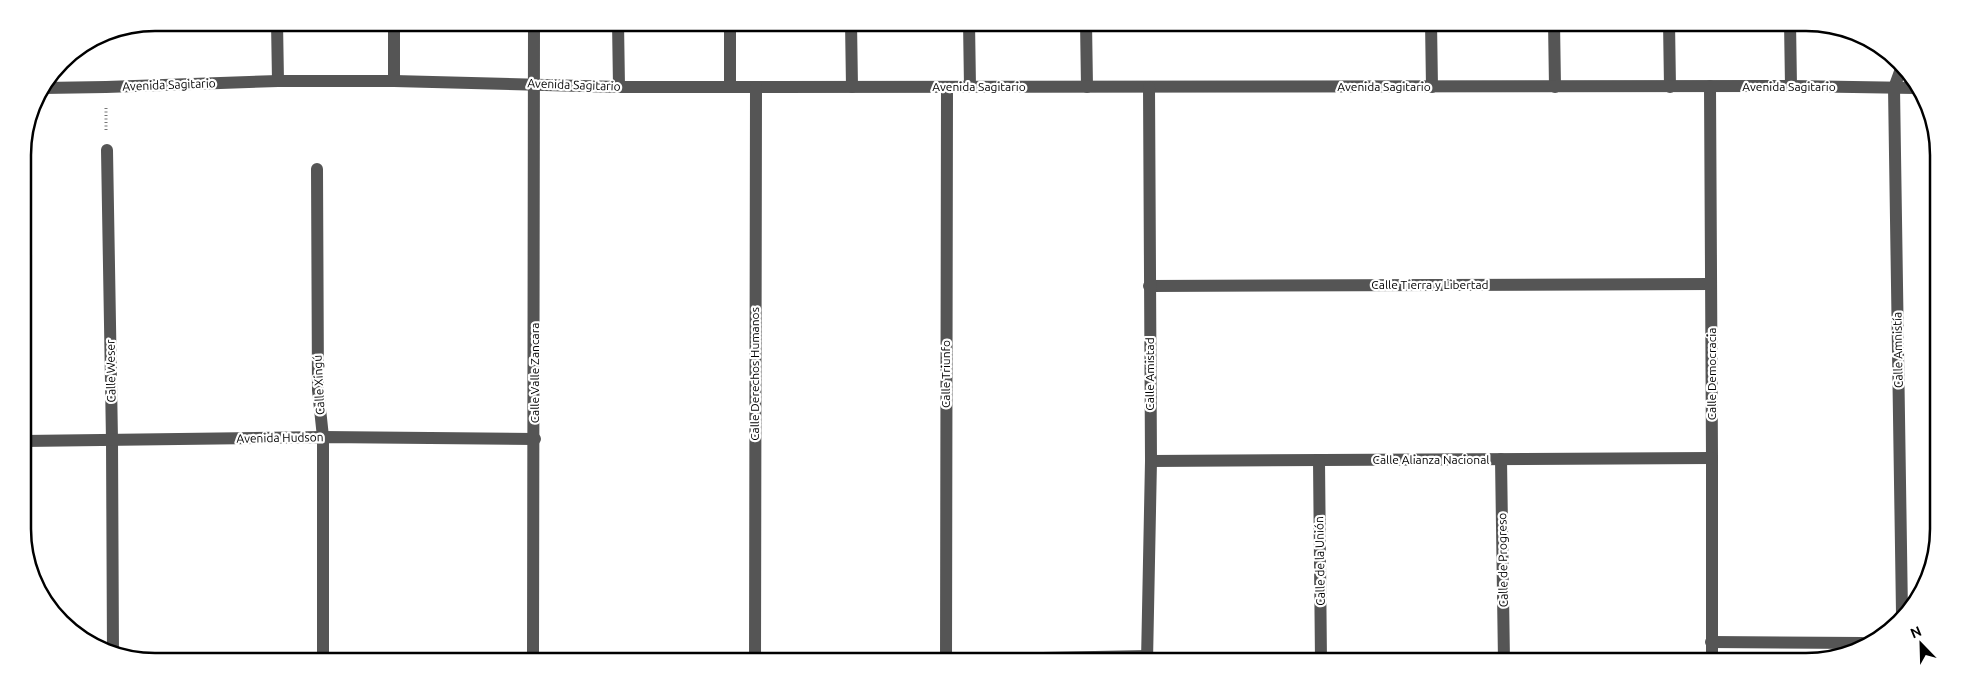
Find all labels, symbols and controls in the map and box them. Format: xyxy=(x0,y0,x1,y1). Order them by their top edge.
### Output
street label: Avenida Sagitario xyxy=(122,76,216,93)
street label: Avenida Sagitario xyxy=(527,76,621,93)
street label: Avenida Sagitario xyxy=(932,80,1026,93)
street label: Avenida Sagitario xyxy=(1337,80,1431,93)
street label: Avenida Sagitario xyxy=(1742,80,1836,93)
street label: Calle Tierra y Libertad xyxy=(1371,278,1489,291)
street label: Calle Derechos Humanos xyxy=(748,307,761,441)
street label: Calle Amnistía xyxy=(1890,312,1905,388)
street label: Calle Valle Zancara xyxy=(528,323,541,423)
street label: Calle Democracia xyxy=(1705,328,1718,420)
street label: Calle Amistad xyxy=(1143,337,1156,411)
street label: Calle Weser xyxy=(103,339,118,403)
street label: Calle Triunfo xyxy=(939,340,952,408)
street label: Calle Xingú xyxy=(310,355,327,415)
street label: Avenida Hudson xyxy=(236,430,324,445)
street label: Calle Alianza Nacional xyxy=(1373,453,1489,466)
street label: Calle de Progreso xyxy=(1495,513,1510,607)
street label: Calle de la Unión xyxy=(1312,516,1327,606)
north arrow xyxy=(1896,619,1946,669)
text: N xyxy=(1908,623,1924,641)

